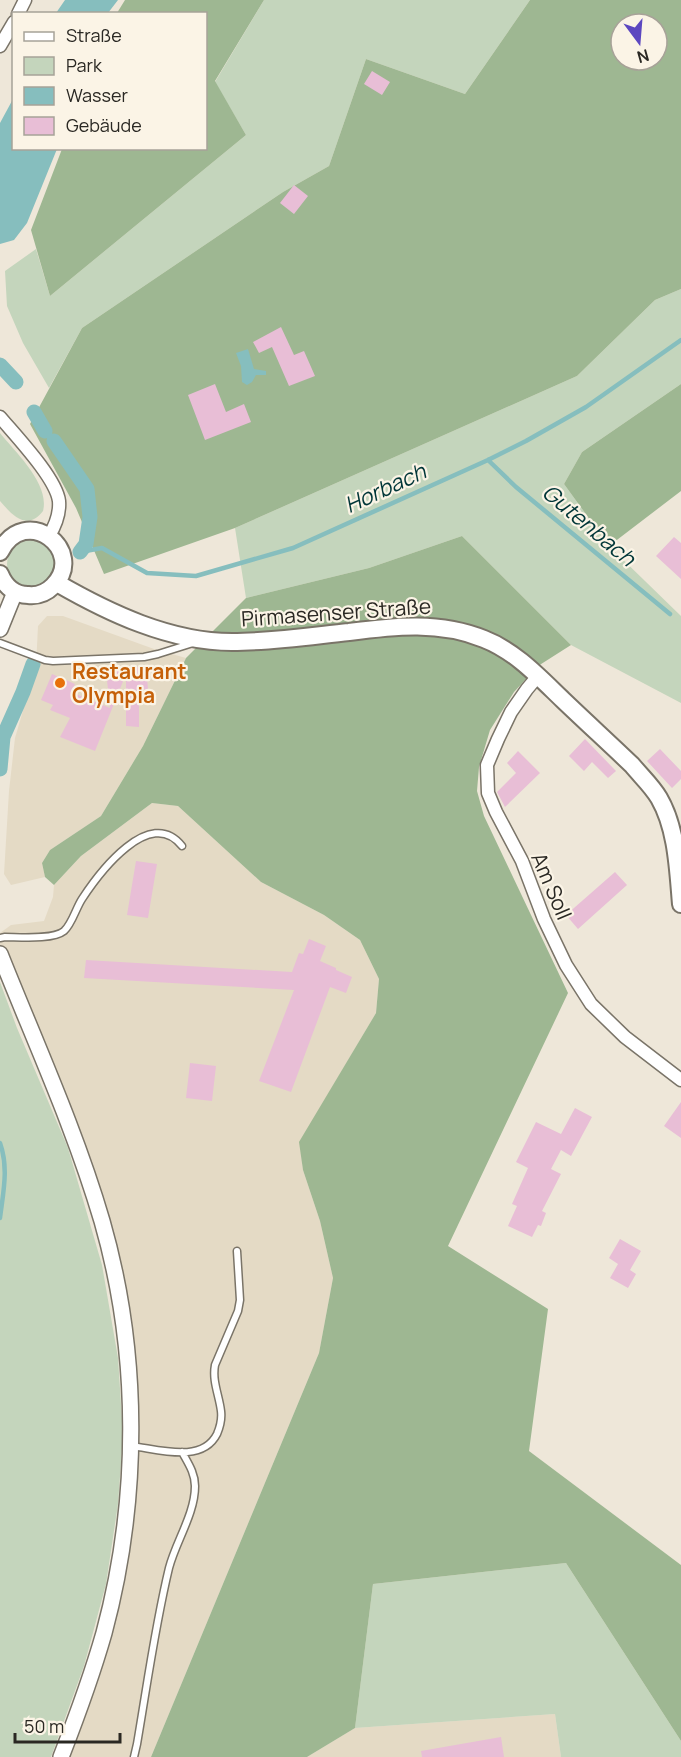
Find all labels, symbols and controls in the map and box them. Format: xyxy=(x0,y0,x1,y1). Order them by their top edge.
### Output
legend xyxy=(12,12,207,150)
north arrow xyxy=(609,12,669,72)
text: Straße xyxy=(66,23,122,47)
text: N xyxy=(635,44,652,69)
text: Park xyxy=(66,53,103,77)
text: Wasser xyxy=(66,83,128,107)
text: Gebäude xyxy=(66,113,142,137)
water label: Horbach xyxy=(339,456,431,520)
water label: Gutenbach xyxy=(536,477,643,573)
street label: Pirmasenser Straße xyxy=(240,591,432,633)
place label: Restaurant Olympia xyxy=(72,657,187,709)
marker: Restaurant Olympia xyxy=(53,676,67,690)
street label: Am Soll xyxy=(525,848,579,924)
scale bar xyxy=(15,1706,120,1744)
text: 50 m xyxy=(24,1714,64,1738)

